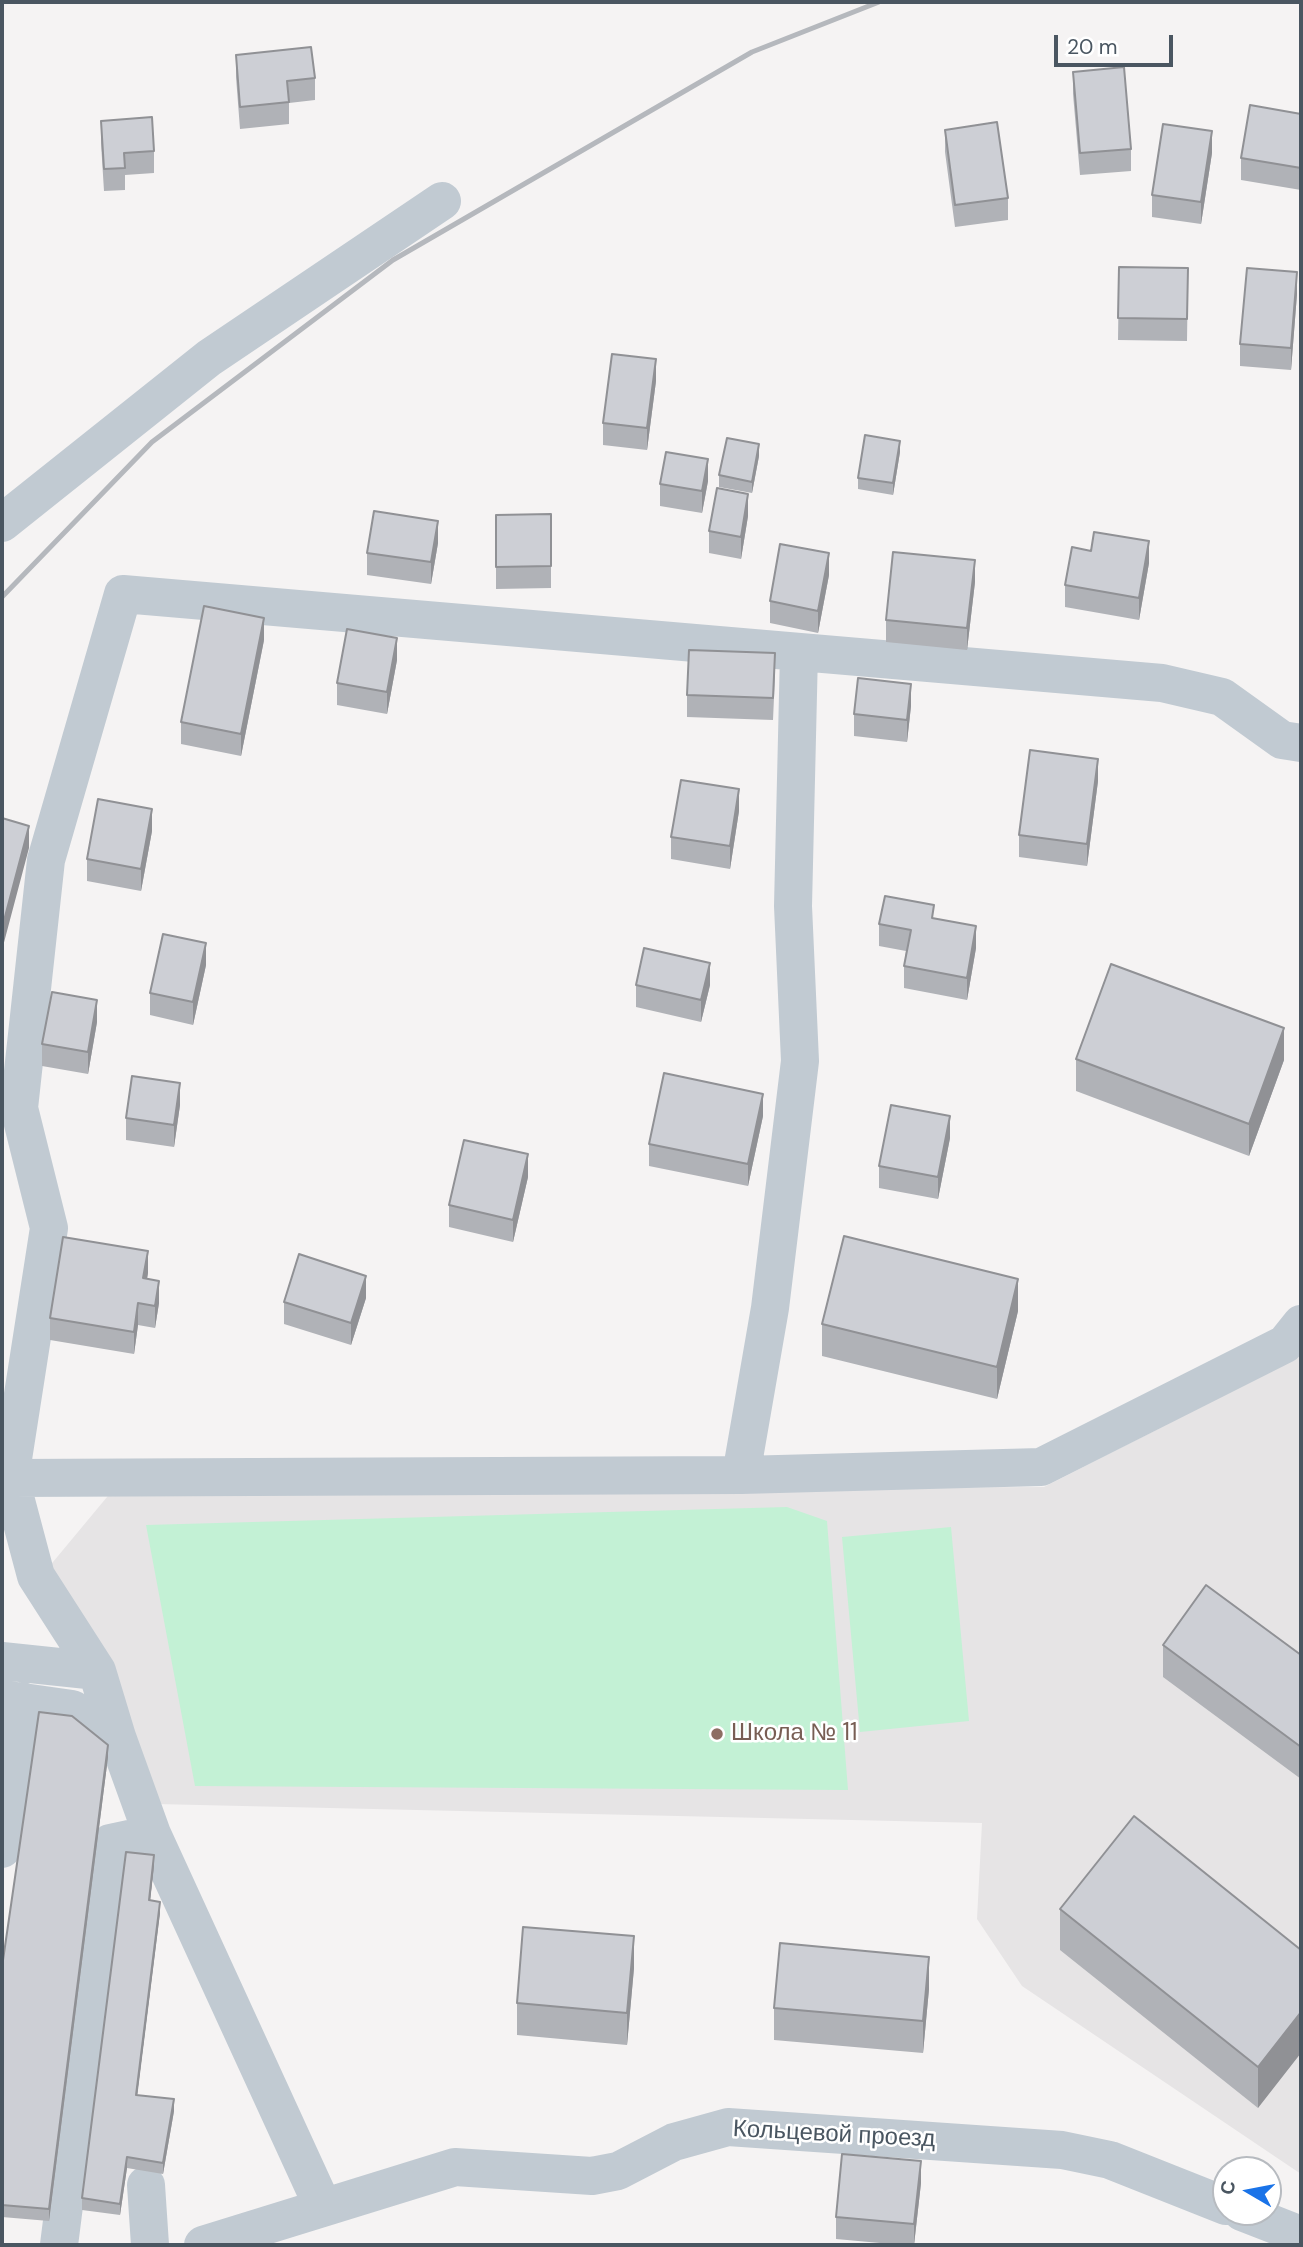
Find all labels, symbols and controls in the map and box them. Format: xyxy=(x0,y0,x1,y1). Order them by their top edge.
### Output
scale bar xyxy=(1058,21,1177,65)
text: 20 m xyxy=(1067,33,1118,61)
place label: Школа № 11 xyxy=(731,1720,857,1748)
marker: Школа № 11 xyxy=(709,1726,725,1742)
street label: Кольцевой проезд xyxy=(732,2115,936,2155)
north arrow xyxy=(1212,2156,1282,2226)
text: С xyxy=(1214,2179,1241,2197)

